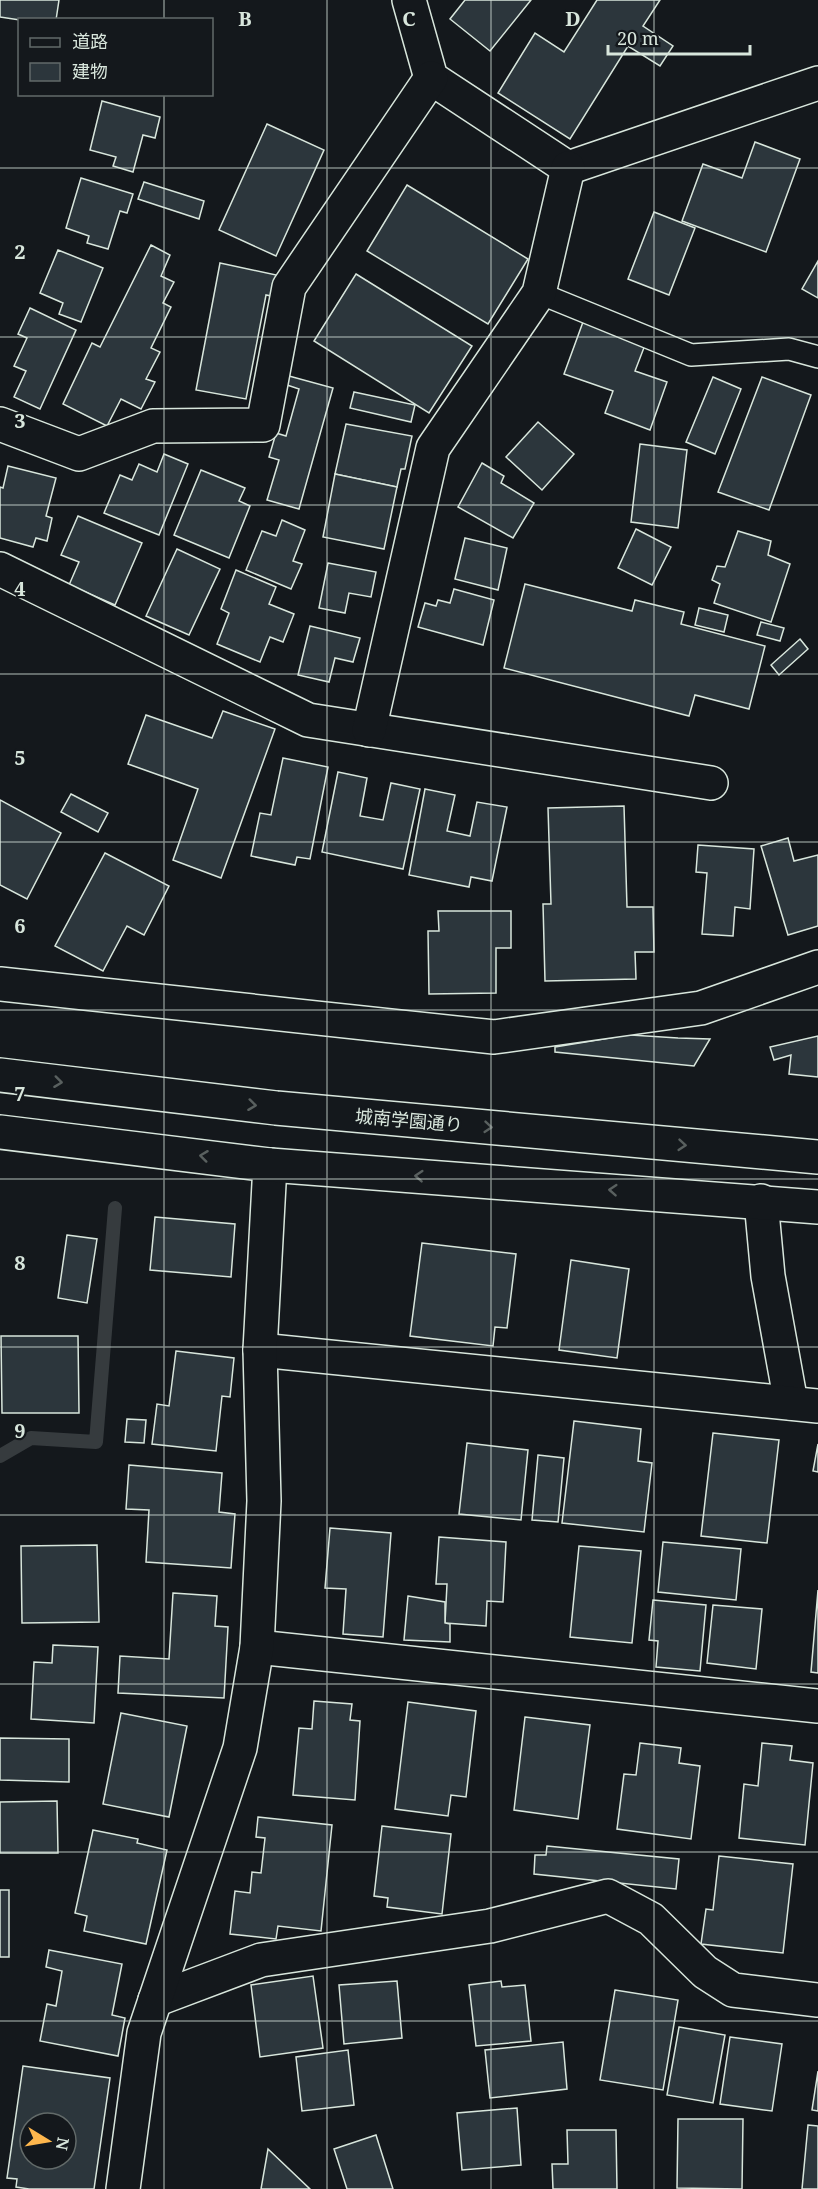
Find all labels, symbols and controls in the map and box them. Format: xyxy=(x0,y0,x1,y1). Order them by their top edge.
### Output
text: B xyxy=(238,5,252,32)
text: C xyxy=(402,5,416,32)
text: D xyxy=(565,5,581,32)
legend xyxy=(18,18,213,96)
scale bar xyxy=(608,18,750,56)
text: 20 m xyxy=(617,26,659,50)
text: 道路 xyxy=(72,29,108,53)
text: 建物 xyxy=(72,59,108,83)
text: 2 xyxy=(14,238,26,265)
text: 3 xyxy=(14,407,26,434)
text: 4 xyxy=(14,575,26,602)
text: 5 xyxy=(14,744,26,771)
text: 6 xyxy=(14,912,26,939)
one-way arrow xyxy=(54,1075,63,1087)
text: 7 xyxy=(14,1080,26,1107)
one-way arrow xyxy=(247,1098,256,1111)
street label: 城南学園通り xyxy=(354,1103,464,1137)
one-way arrow xyxy=(483,1120,492,1133)
one-way arrow xyxy=(677,1138,686,1151)
one-way arrow xyxy=(199,1151,208,1163)
one-way arrow xyxy=(414,1169,423,1182)
one-way arrow xyxy=(609,1184,618,1197)
text: 8 xyxy=(14,1249,26,1276)
text: 9 xyxy=(14,1417,26,1444)
north arrow xyxy=(18,2111,78,2171)
text: N xyxy=(51,2136,75,2153)

